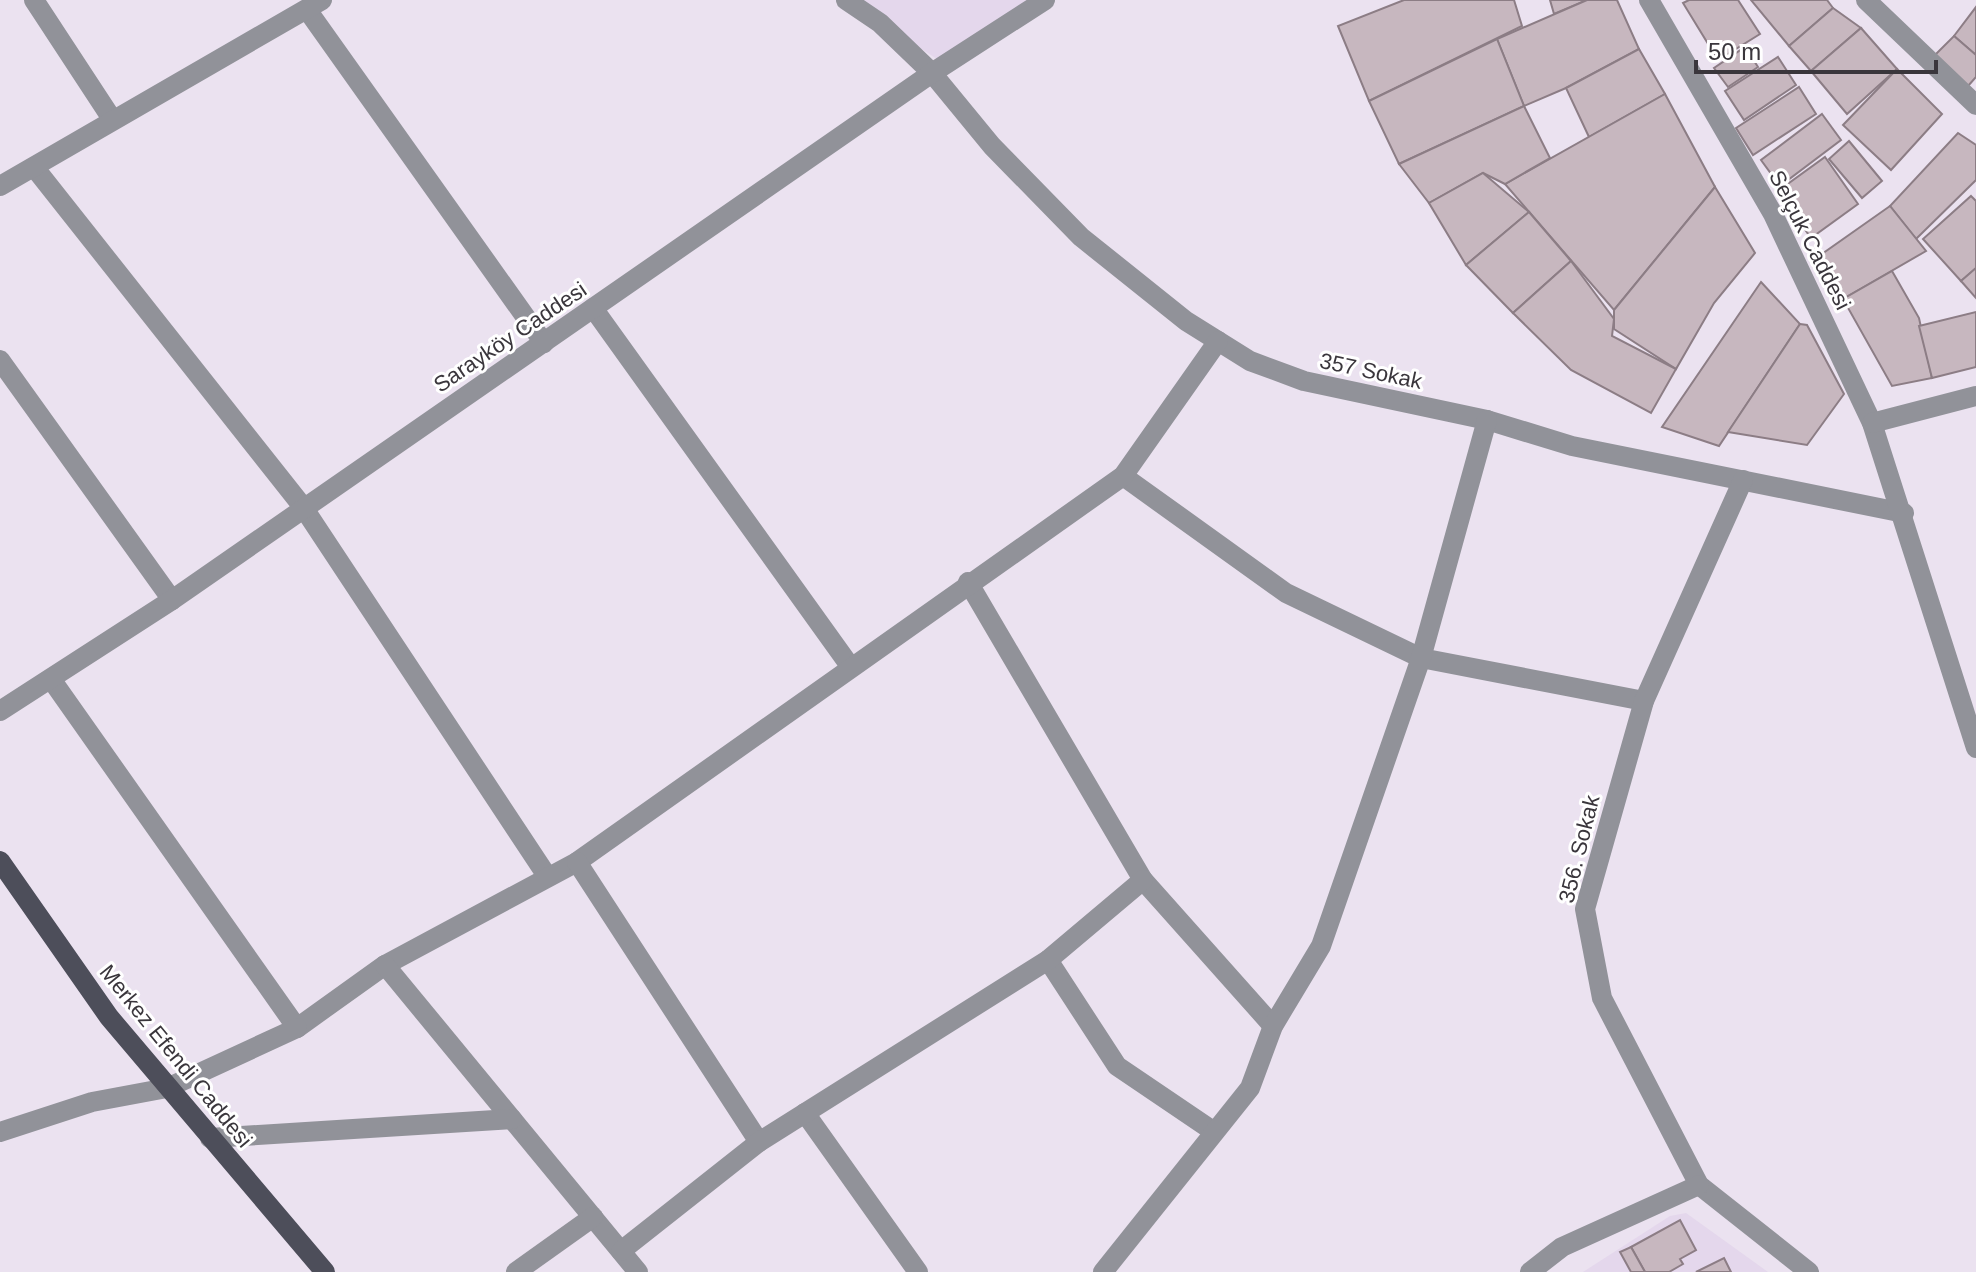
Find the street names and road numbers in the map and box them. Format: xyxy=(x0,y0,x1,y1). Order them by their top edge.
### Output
street label: Selçuk Caddesi xyxy=(1764,166,1856,314)
street label: Sarayköy Caddesi xyxy=(429,277,591,397)
street label: 357 Sokak xyxy=(1318,348,1425,394)
street label: 356. Sokak xyxy=(1554,792,1605,905)
street label: Merkez Efendi Caddesi xyxy=(95,960,257,1152)

